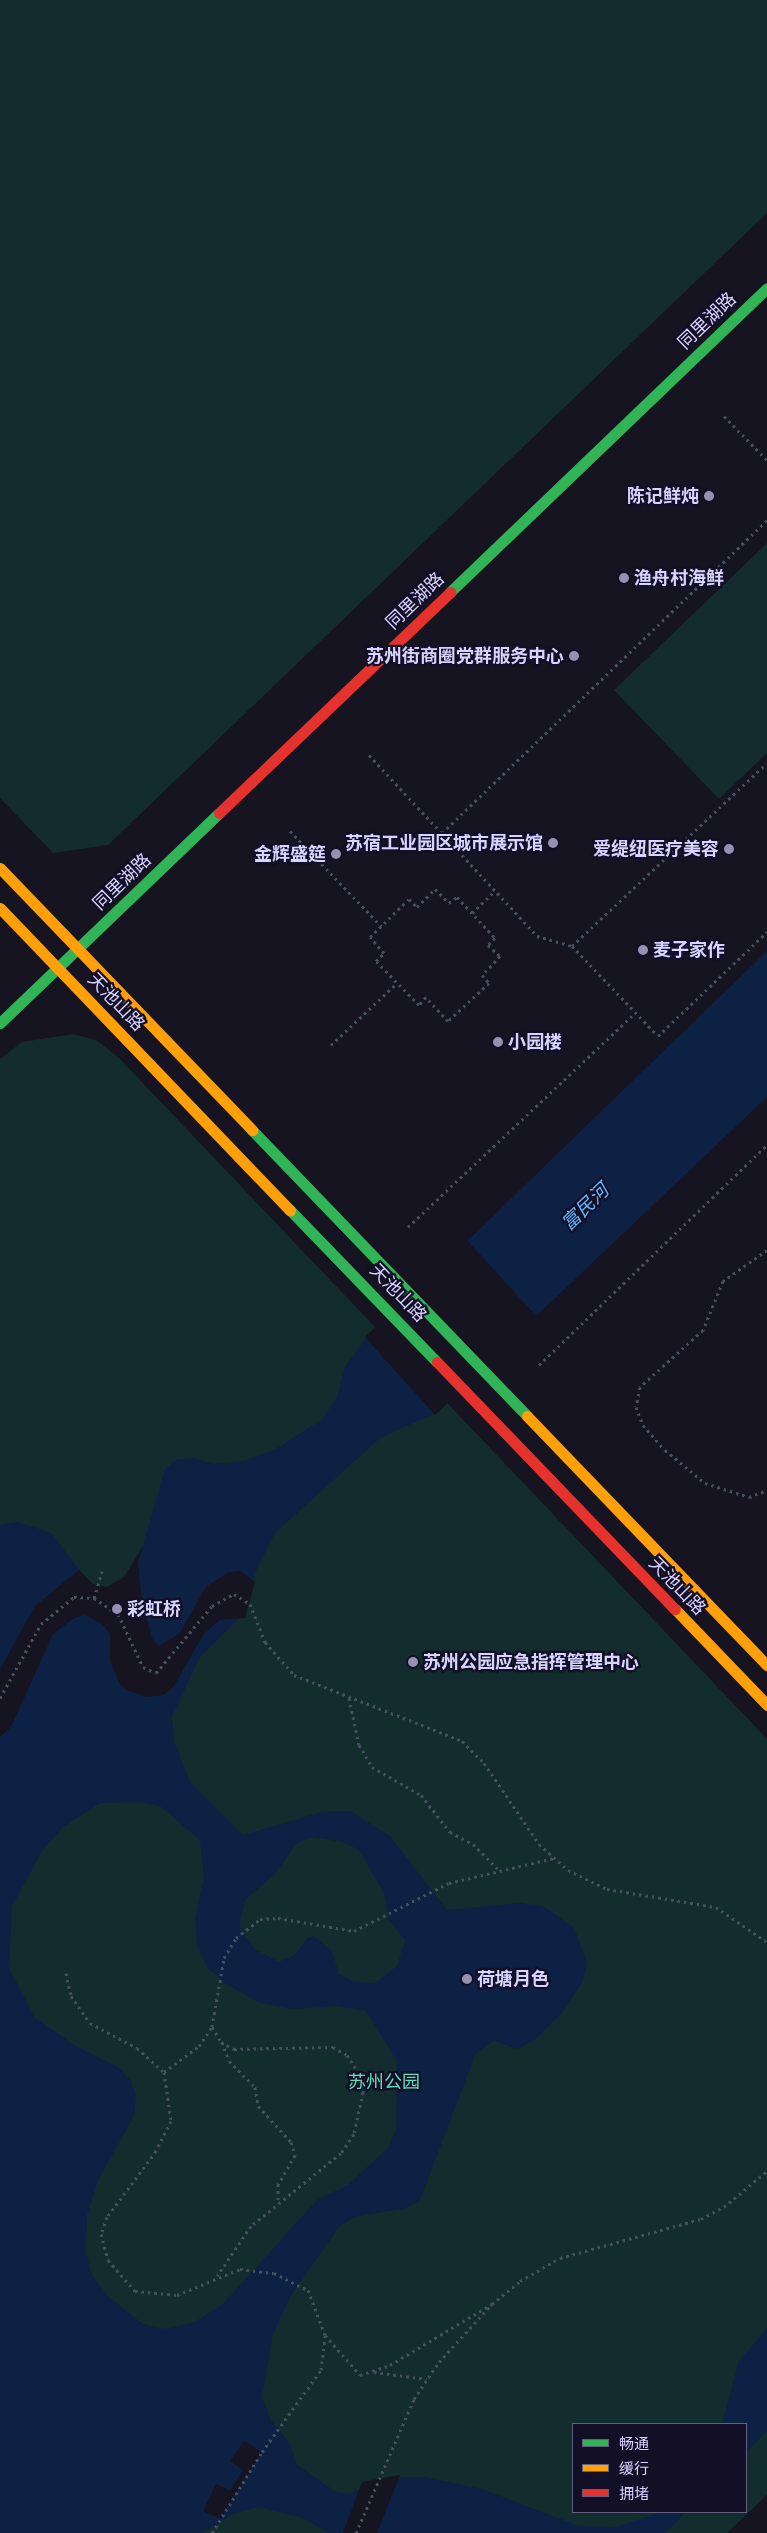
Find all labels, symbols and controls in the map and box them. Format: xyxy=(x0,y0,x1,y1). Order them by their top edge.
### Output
street label: 同里湖路 xyxy=(674,288,740,354)
place label: 陈记鲜炖 xyxy=(627,485,699,507)
marker: 陈记鲜炖 xyxy=(703,490,715,502)
place label: 渔舟村海鲜 xyxy=(634,567,724,589)
street label: 同里湖路 xyxy=(382,568,448,634)
marker: 渔舟村海鲜 xyxy=(618,572,630,584)
place label: 苏州街商圈党群服务中心 xyxy=(366,645,564,667)
marker: 苏州街商圈党群服务中心 xyxy=(568,650,580,662)
place label: 苏宿工业园区城市展示馆 xyxy=(345,832,543,854)
marker: 苏宿工业园区城市展示馆 xyxy=(547,837,559,849)
place label: 爱缇纽医疗美容 xyxy=(593,838,719,860)
place label: 金辉盛筵 xyxy=(254,843,326,865)
marker: 爱缇纽医疗美容 xyxy=(723,843,735,855)
marker: 金辉盛筵 xyxy=(330,848,342,860)
street label: 同里湖路 xyxy=(89,849,155,915)
place label: 麦子家作 xyxy=(653,939,725,961)
marker: 麦子家作 xyxy=(637,944,649,956)
street label: 天池山路 xyxy=(83,969,149,1035)
place label: 小园楼 xyxy=(508,1031,562,1053)
marker: 小园楼 xyxy=(492,1036,504,1048)
water label: 富民河 xyxy=(558,1180,614,1236)
street label: 天池山路 xyxy=(365,1260,431,1326)
street label: 天池山路 xyxy=(644,1553,710,1619)
place label: 彩虹桥 xyxy=(127,1598,181,1620)
marker: 彩虹桥 xyxy=(111,1603,123,1615)
place label: 苏州公园应急指挥管理中心 xyxy=(423,1651,639,1673)
marker: 苏州公园应急指挥管理中心 xyxy=(407,1656,419,1668)
place label: 荷塘月色 xyxy=(477,1968,549,1990)
marker: 荷塘月色 xyxy=(461,1973,473,1985)
park label: 苏州公园 xyxy=(348,2071,420,2093)
legend xyxy=(572,2423,747,2513)
text: 畅通 xyxy=(619,2435,649,2453)
text: 缓行 xyxy=(619,2460,649,2478)
text: 拥堵 xyxy=(619,2485,649,2503)

